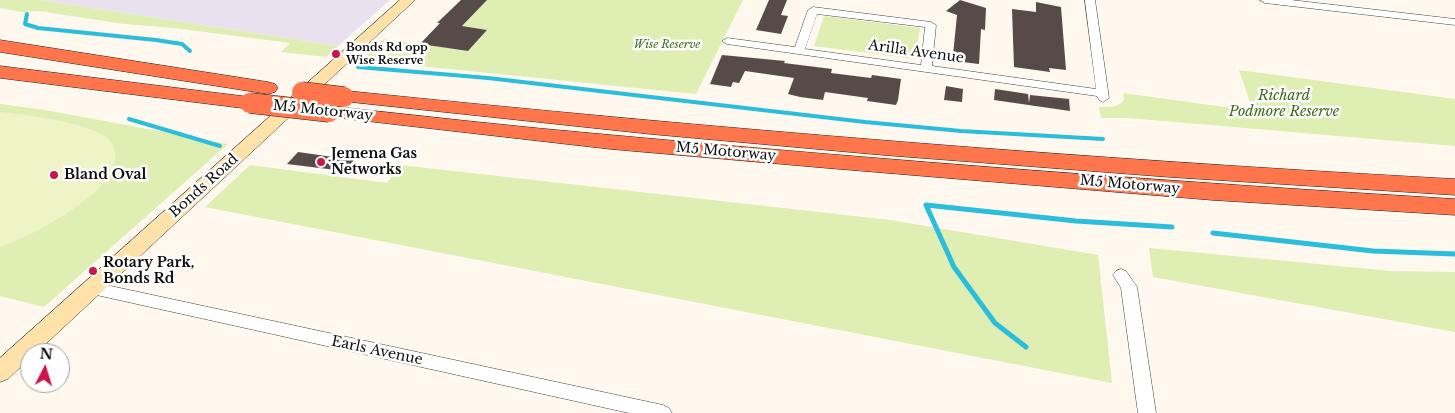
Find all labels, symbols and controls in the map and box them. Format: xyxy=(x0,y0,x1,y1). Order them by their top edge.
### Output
street label: Arilla Avenue xyxy=(867,37,965,67)
park label: Wise Reserve xyxy=(634,38,700,52)
place label: Bonds Rd opp Wise Reserve xyxy=(346,41,428,67)
marker: Bonds Rd opp Wise Reserve xyxy=(330,48,342,60)
park label: Richard Podmore Reserve xyxy=(1229,88,1339,120)
street label: M5 Motorway xyxy=(272,97,374,125)
street label: M5 Motorway xyxy=(675,139,777,165)
place label: Jemena Gas Networks xyxy=(331,146,417,178)
street label: Bonds Road xyxy=(166,151,242,221)
marker: Jemena Gas Networks xyxy=(315,156,327,168)
place label: Bland Oval xyxy=(64,167,146,183)
marker: Bland Oval xyxy=(48,169,60,181)
street label: M5 Motorway xyxy=(1079,172,1181,198)
place label: Rotary Park, Bonds Rd xyxy=(103,255,195,288)
marker: Rotary Park, Bonds Rd xyxy=(87,265,99,277)
street label: Earls Avenue xyxy=(330,333,424,369)
north arrow xyxy=(20,343,70,393)
text: N xyxy=(39,345,54,364)

